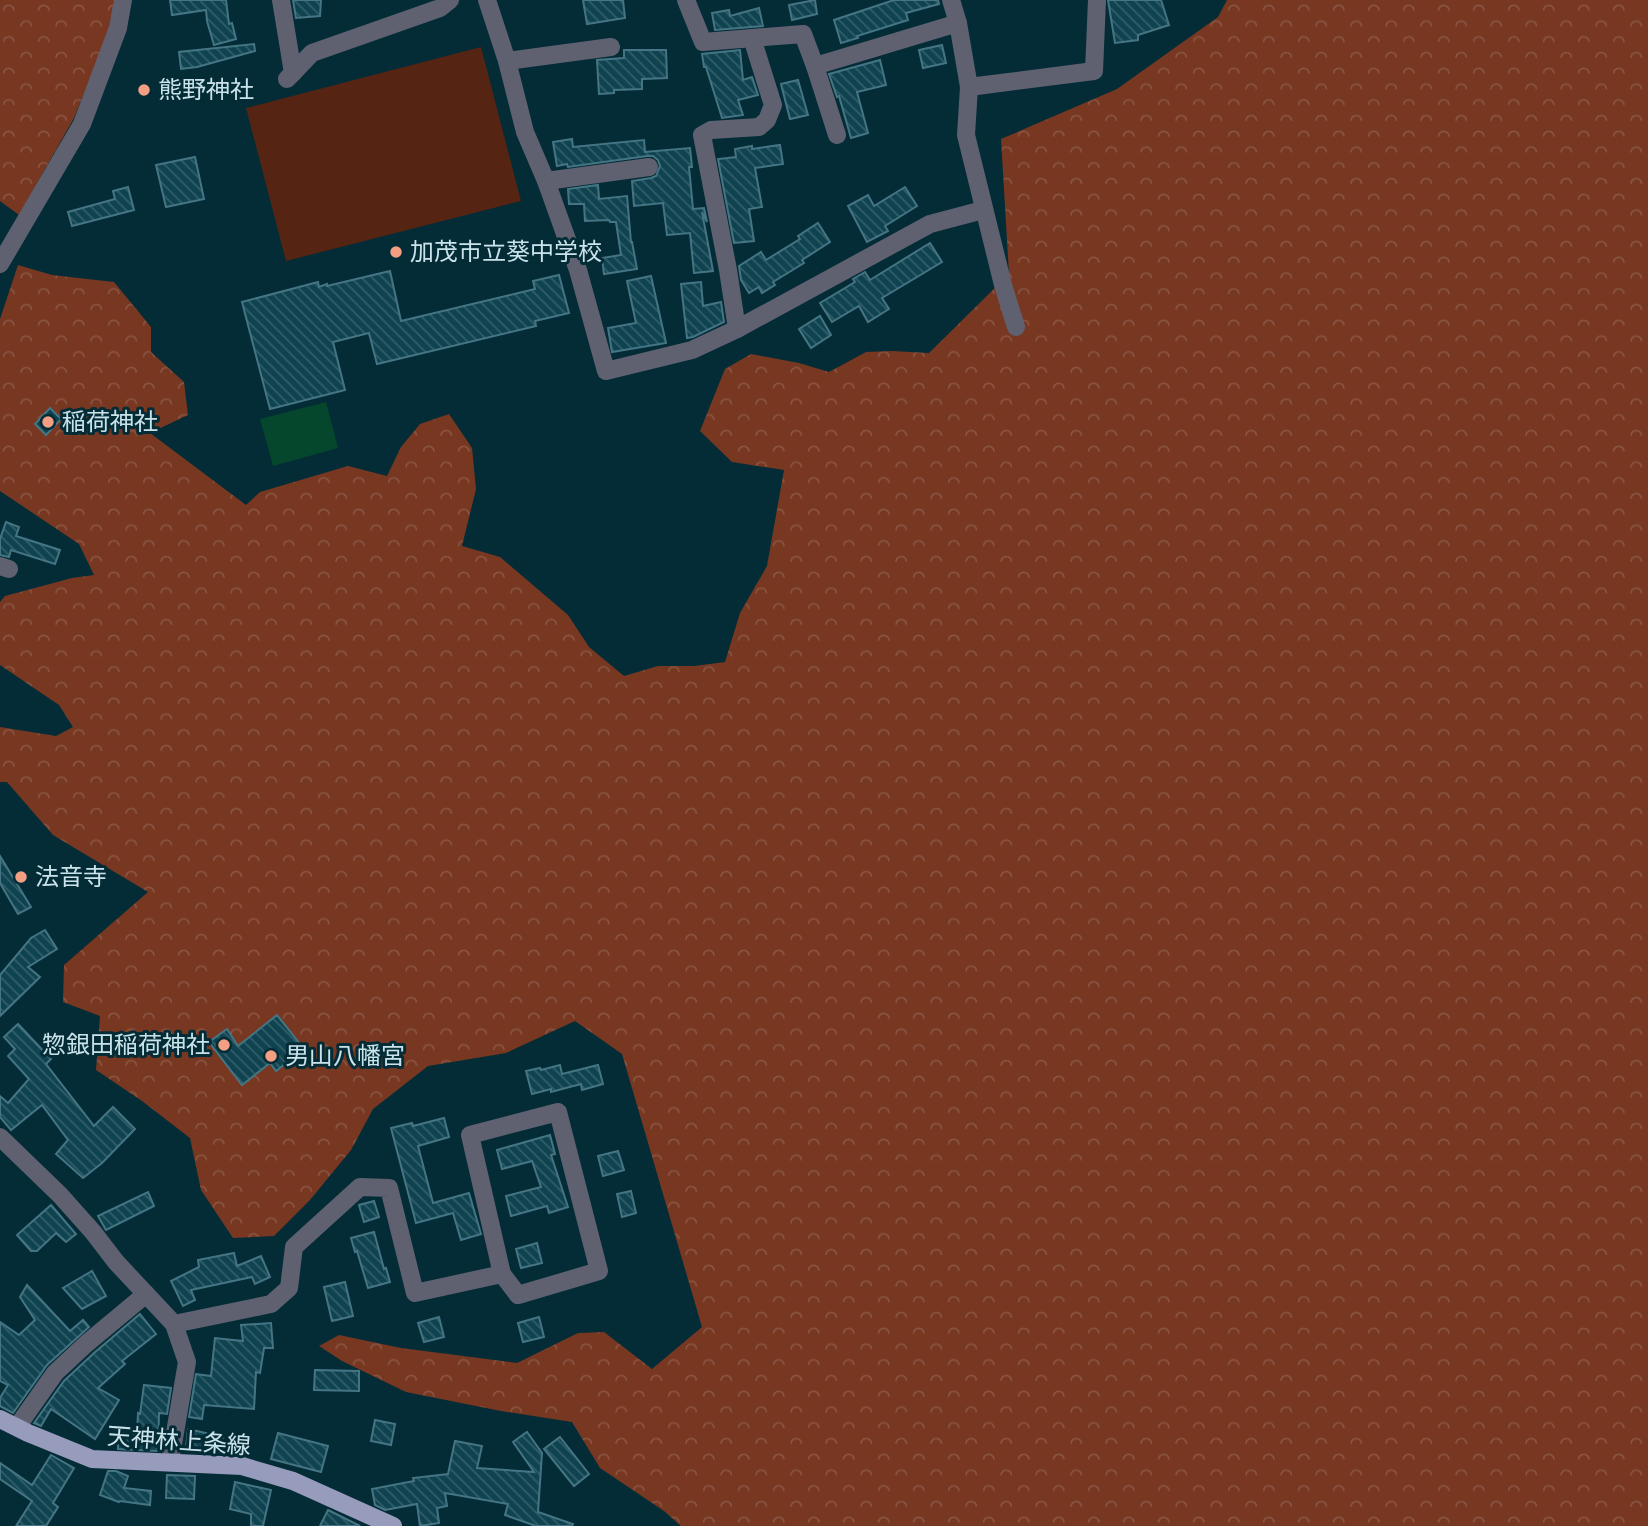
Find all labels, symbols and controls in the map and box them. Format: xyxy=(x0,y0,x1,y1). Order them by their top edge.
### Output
place label: 熊野神社 xyxy=(158,70,254,105)
marker: 熊野神社 xyxy=(136,82,152,98)
place label: 加茂市立葵中学校 xyxy=(410,232,602,267)
marker: 加茂市立葵中学校 xyxy=(388,244,404,260)
place label: 稲荷神社 xyxy=(62,402,158,437)
marker: 稲荷神社 xyxy=(40,414,56,430)
place label: 法音寺 xyxy=(35,857,107,892)
marker: 法音寺 xyxy=(13,869,29,885)
place label: 惣銀田稲荷神社 xyxy=(42,1025,210,1060)
place label: 男山八幡宮 xyxy=(285,1036,405,1071)
marker: 惣銀田稲荷神社 xyxy=(216,1037,232,1053)
marker: 男山八幡宮 xyxy=(263,1048,279,1064)
street label: 天神林上条線 xyxy=(106,1416,252,1461)

